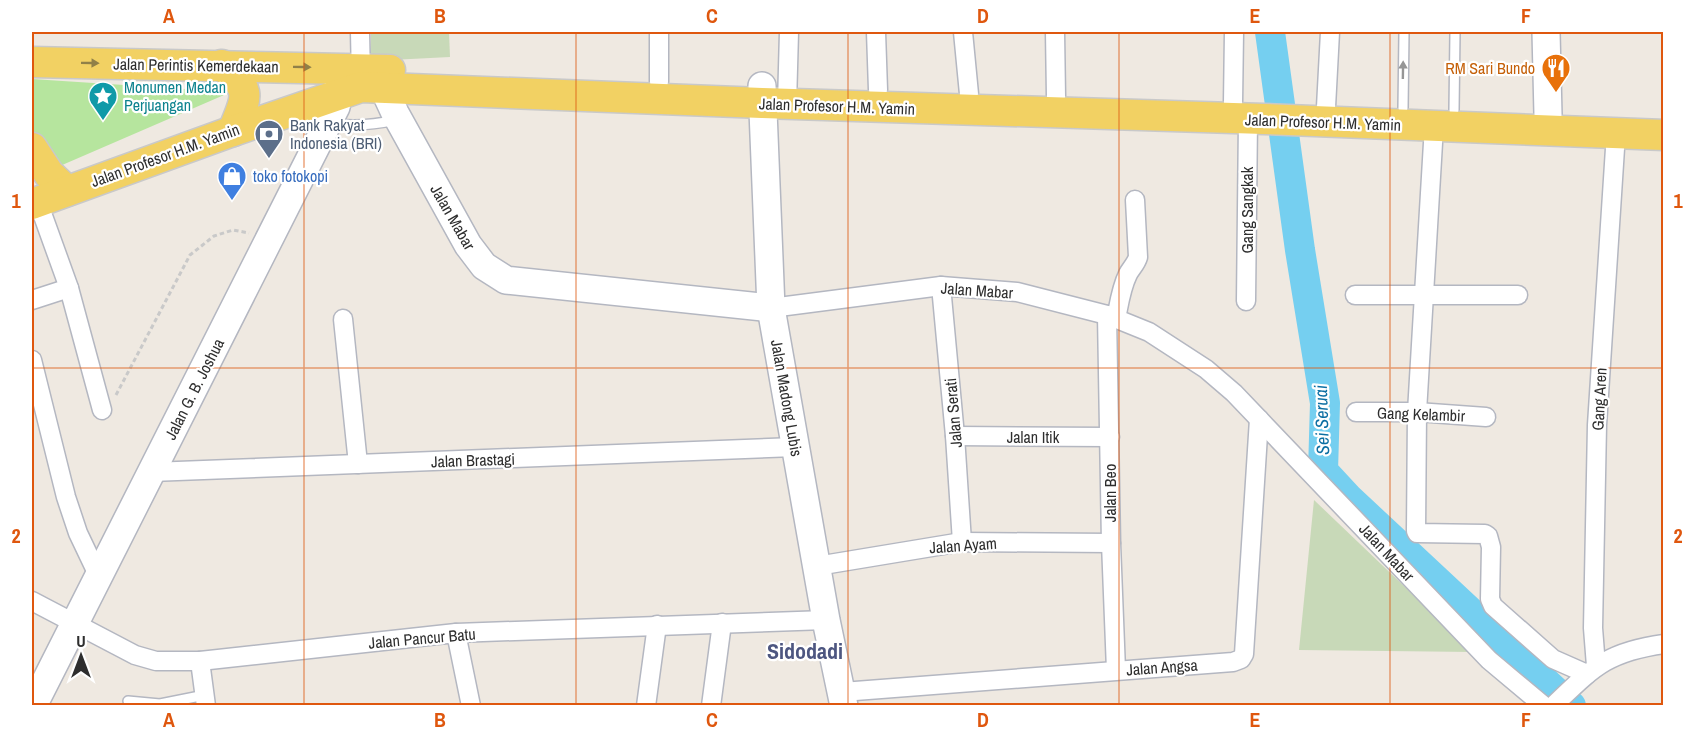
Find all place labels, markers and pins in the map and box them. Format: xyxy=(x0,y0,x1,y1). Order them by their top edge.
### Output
restaurant icon: RM Sari Bundo xyxy=(1540,52,1572,94)
place label: RM Sari Bundo xyxy=(1445,57,1535,79)
place label: Monumen Medan Perjuangan xyxy=(124,76,226,116)
place icon: Monumen Medan Perjuangan xyxy=(87,80,119,122)
place label: Bank Rakyat Indonesia (BRI) xyxy=(290,114,382,154)
bank icon: Bank Rakyat Indonesia (BRI) xyxy=(253,118,285,160)
shop icon: toko fotokopi xyxy=(216,160,248,202)
place label: toko fotokopi xyxy=(253,165,328,187)

